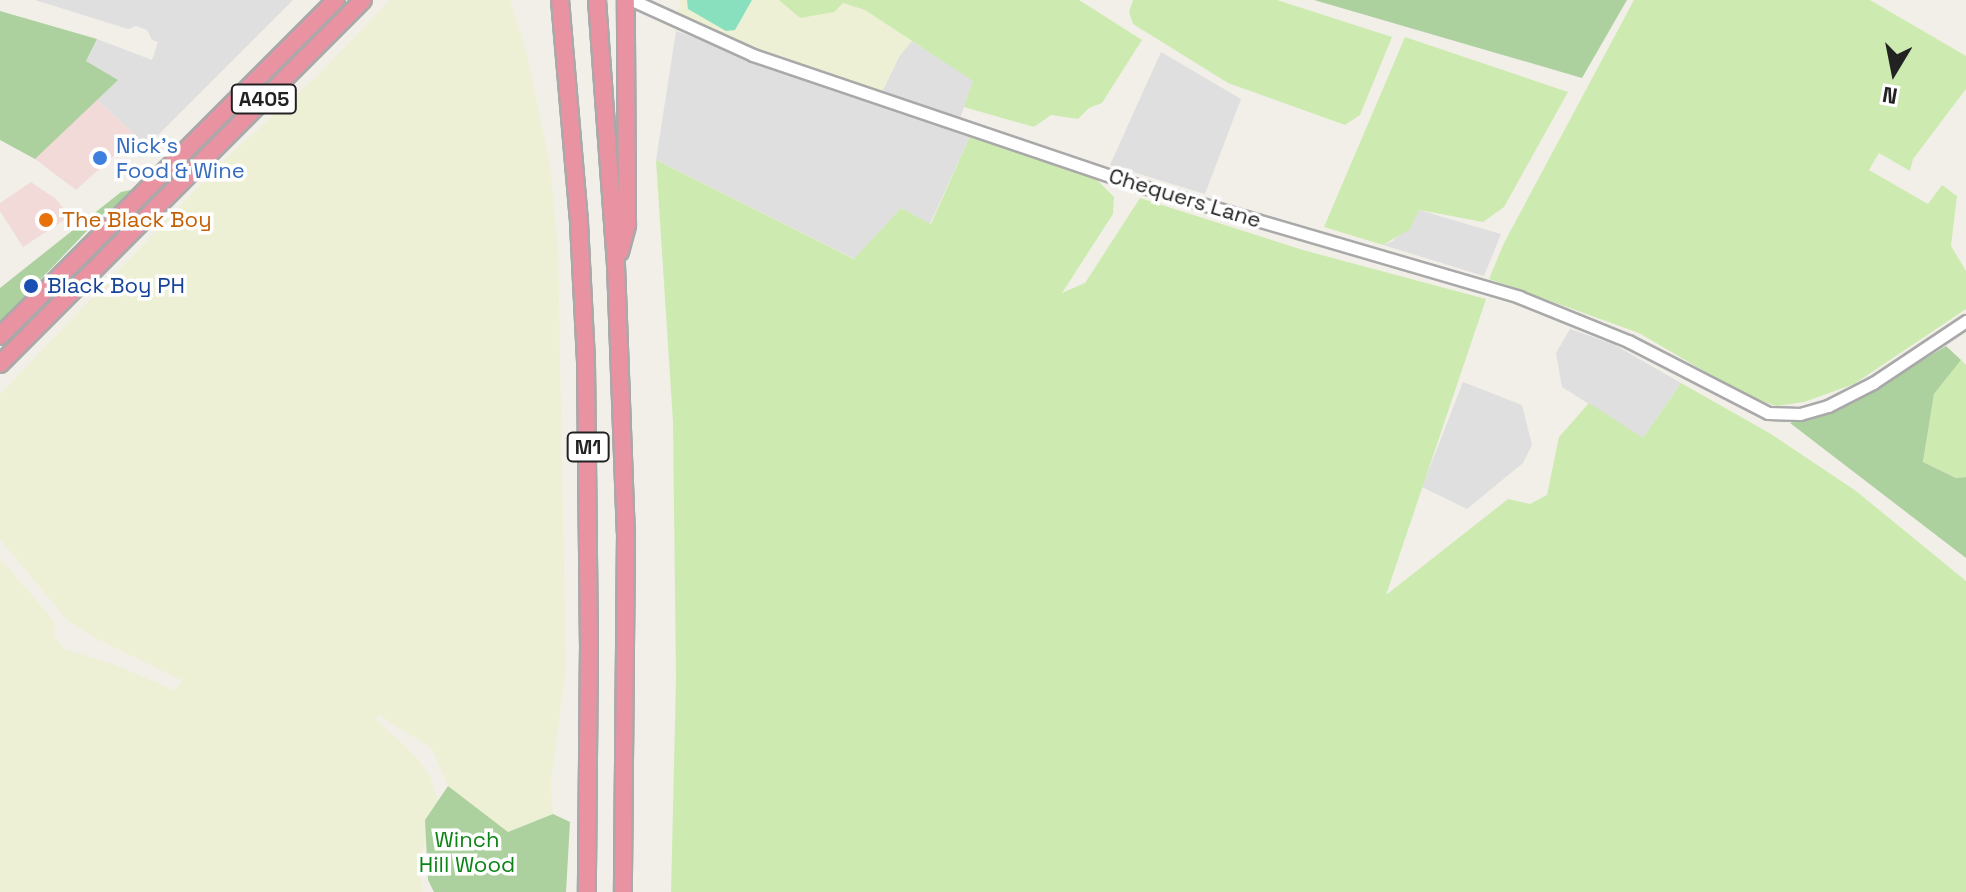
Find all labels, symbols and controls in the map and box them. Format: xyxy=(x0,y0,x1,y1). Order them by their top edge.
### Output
north arrow xyxy=(1854,32,1934,112)
text: N xyxy=(1880,81,1900,111)
road number: A405 xyxy=(230,83,298,115)
place label: Nick's Food & Wine xyxy=(116,132,245,184)
marker: Nick's Food & Wine xyxy=(91,149,109,167)
street label: Chequers Lane xyxy=(1106,162,1264,234)
place label: The Black Boy xyxy=(62,207,212,233)
marker: The Black Boy xyxy=(37,211,55,229)
place label: Black Boy PH xyxy=(47,273,185,299)
marker: Black Boy PH xyxy=(22,277,40,295)
road number: M1 xyxy=(566,431,610,463)
park label: Winch Hill Wood xyxy=(419,826,515,878)

